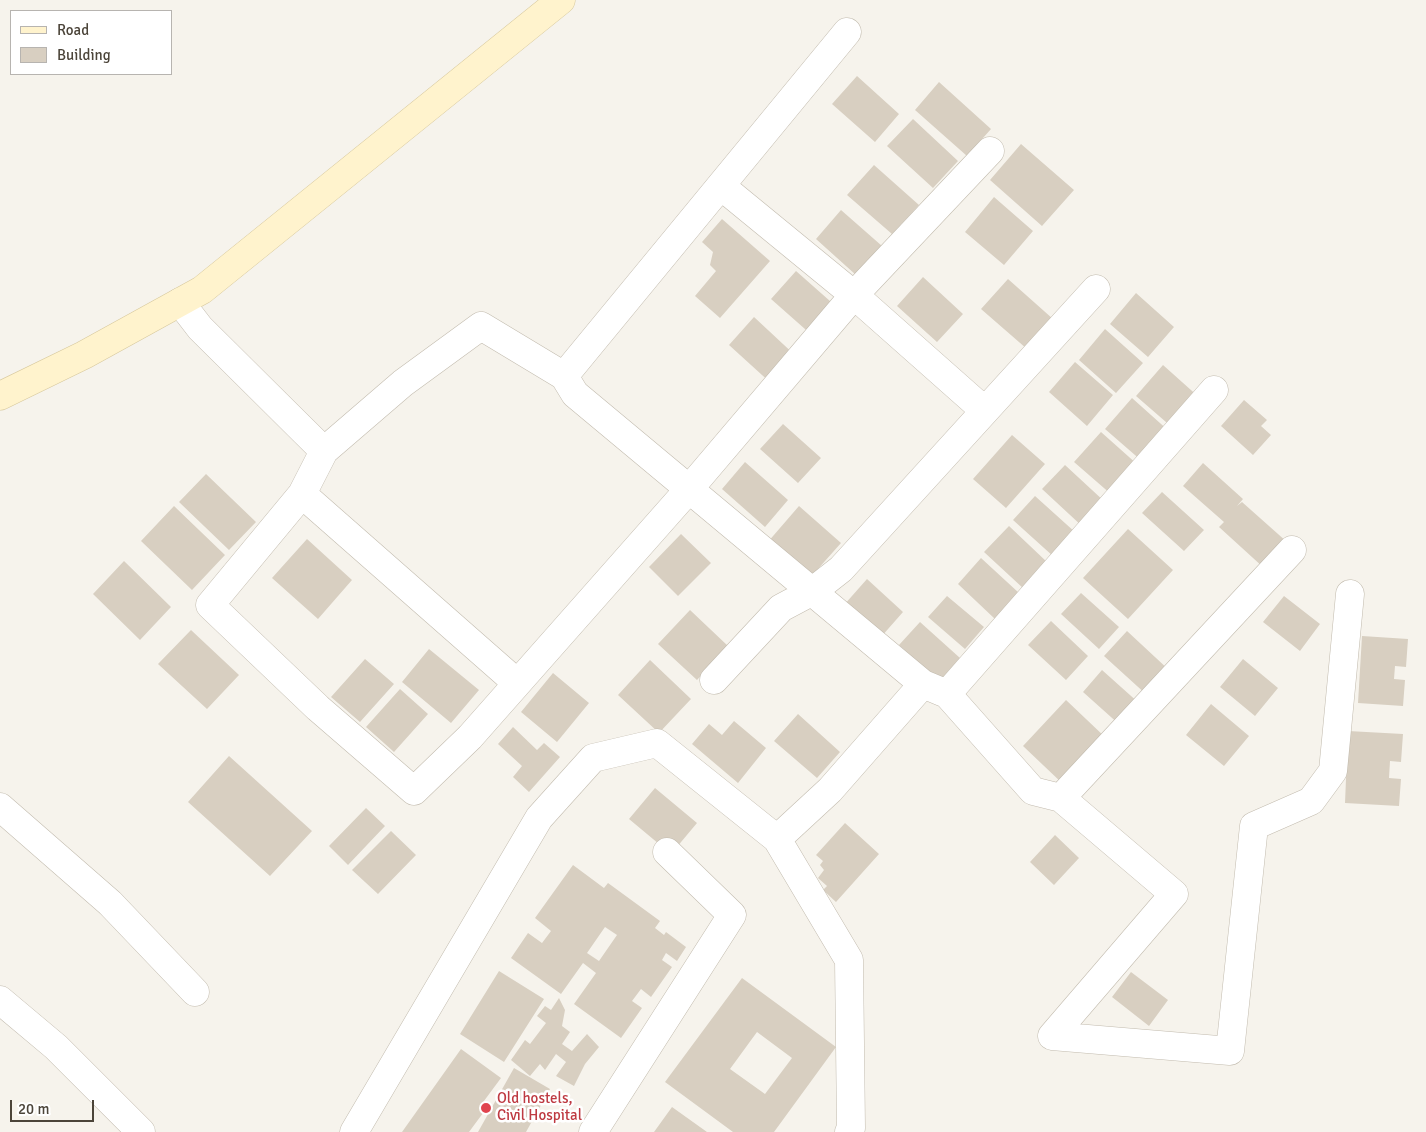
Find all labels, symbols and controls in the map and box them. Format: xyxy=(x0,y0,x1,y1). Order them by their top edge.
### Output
legend xyxy=(10,10,172,75)
text: Road xyxy=(57,21,89,39)
text: Building xyxy=(57,46,111,64)
scale bar xyxy=(12,1090,96,1122)
place label: Old hostels, Civil Hospital xyxy=(497,1090,582,1125)
text: 20 m xyxy=(18,1100,49,1118)
marker: Old hostels, Civil Hospital xyxy=(479,1101,493,1115)

